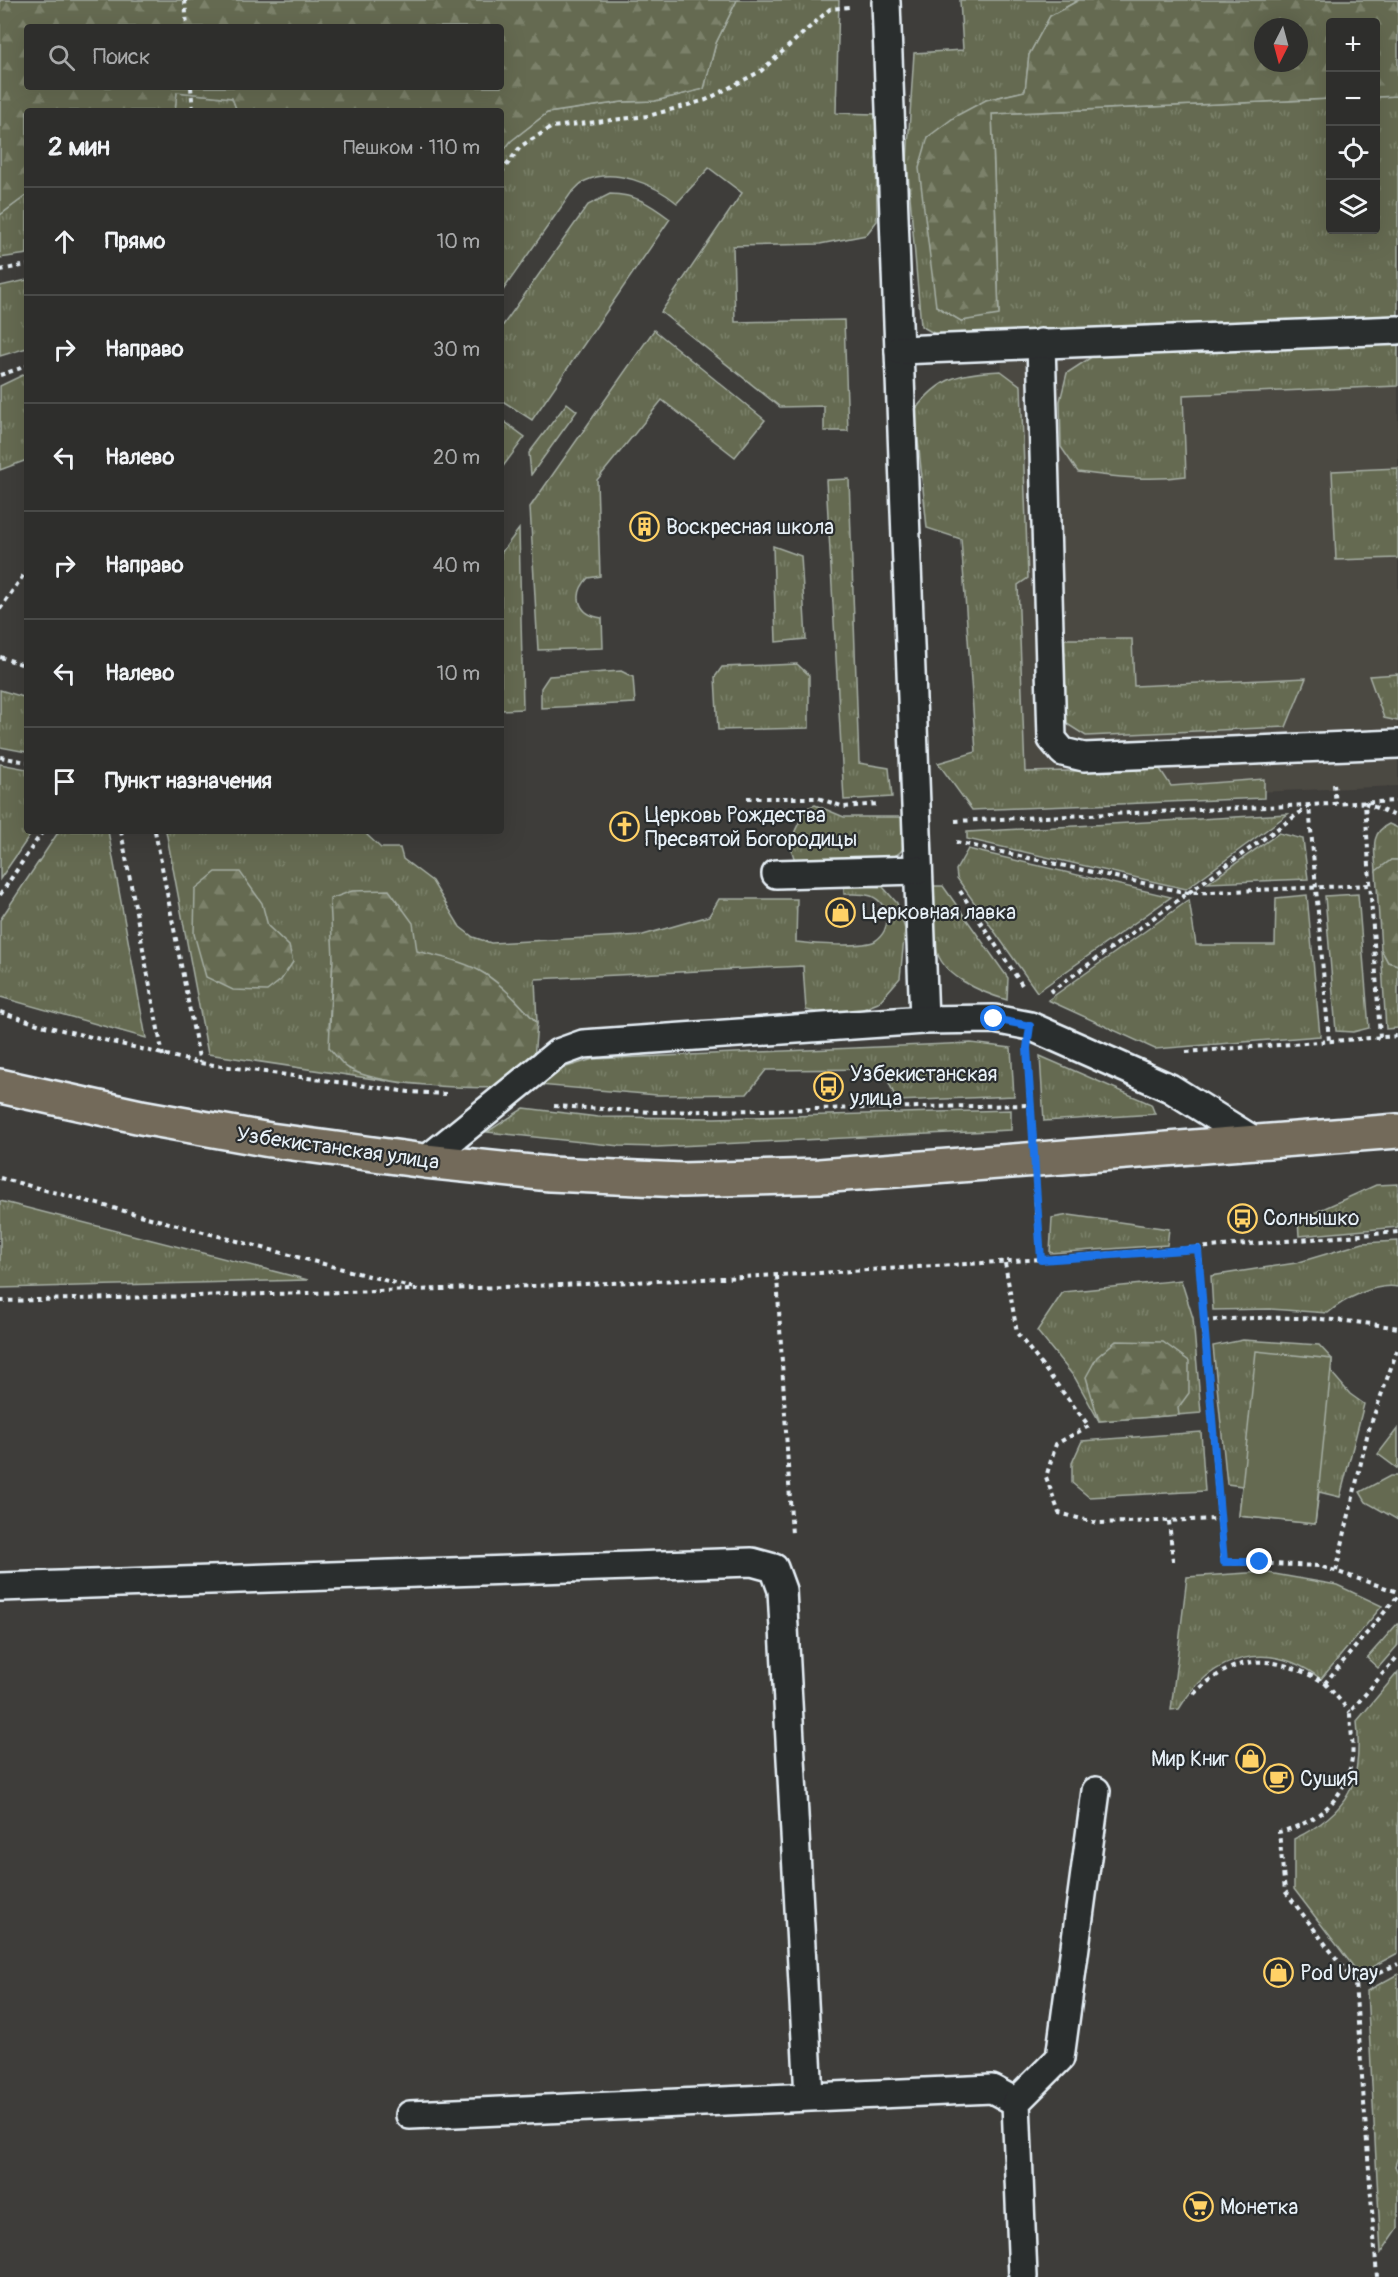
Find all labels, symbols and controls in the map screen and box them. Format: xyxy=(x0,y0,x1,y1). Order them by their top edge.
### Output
north arrow xyxy=(1254,18,1308,72)
map controls xyxy=(1326,18,1380,234)
button: + xyxy=(1326,18,1380,72)
search box xyxy=(24,24,504,90)
icon: search xyxy=(45,41,78,74)
text: Поиск xyxy=(93,43,150,71)
button: − xyxy=(1326,72,1380,126)
button: locate xyxy=(1326,126,1380,180)
text: 2 мин xyxy=(48,131,110,163)
text: Пешком · 110 m xyxy=(343,135,480,160)
button: layers xyxy=(1326,180,1380,234)
icon: ahead xyxy=(48,225,81,258)
text: Прямо xyxy=(105,227,165,255)
text: 10 m xyxy=(436,229,480,254)
icon: right xyxy=(48,333,81,366)
text: Направо xyxy=(105,335,184,363)
text: 30 m xyxy=(433,337,480,362)
icon: left xyxy=(48,441,81,474)
text: Налево xyxy=(105,443,174,471)
text: 20 m xyxy=(433,445,480,470)
building icon: Воскресная школа xyxy=(629,511,661,543)
place label: Воскресная школа xyxy=(666,514,834,541)
icon: right xyxy=(48,549,81,582)
text: Направо xyxy=(105,551,184,579)
text: 40 m xyxy=(433,553,480,578)
icon: left xyxy=(48,657,81,690)
text: Налево xyxy=(105,659,174,687)
text: 10 m xyxy=(436,661,480,686)
icon: arrive xyxy=(48,765,81,798)
text: Пункт назначения xyxy=(105,767,272,795)
place label: Церковь Рождества Пресвятой Богородицы xyxy=(645,802,857,853)
church icon: Церковь Рождества Пресвятой Богородицы xyxy=(608,811,640,843)
shop icon: Церковная лавка xyxy=(825,896,857,928)
place label: Церковная лавка xyxy=(862,899,1016,926)
route start xyxy=(980,1005,1006,1031)
place label: Узбекистанская улица xyxy=(849,1061,997,1112)
bus stop icon: Узбекистанская улица xyxy=(813,1070,845,1102)
street label: Узбекистанская улица xyxy=(235,1121,441,1176)
bus stop icon: Солнышко xyxy=(1226,1202,1258,1234)
place label: Солнышко xyxy=(1263,1205,1359,1232)
route end xyxy=(1246,1548,1272,1574)
shop icon: Мир Книг xyxy=(1234,1743,1266,1775)
place label: Мир Книг xyxy=(1151,1746,1229,1773)
cafe icon: СушиЯ xyxy=(1263,1763,1295,1795)
place label: СушиЯ xyxy=(1300,1766,1358,1793)
shop icon: Pod Uray xyxy=(1263,1957,1295,1989)
place label: Pod Uray xyxy=(1300,1960,1378,1987)
supermarket icon: Монетка xyxy=(1183,2191,1215,2223)
place label: Монетка xyxy=(1220,2194,1298,2221)

